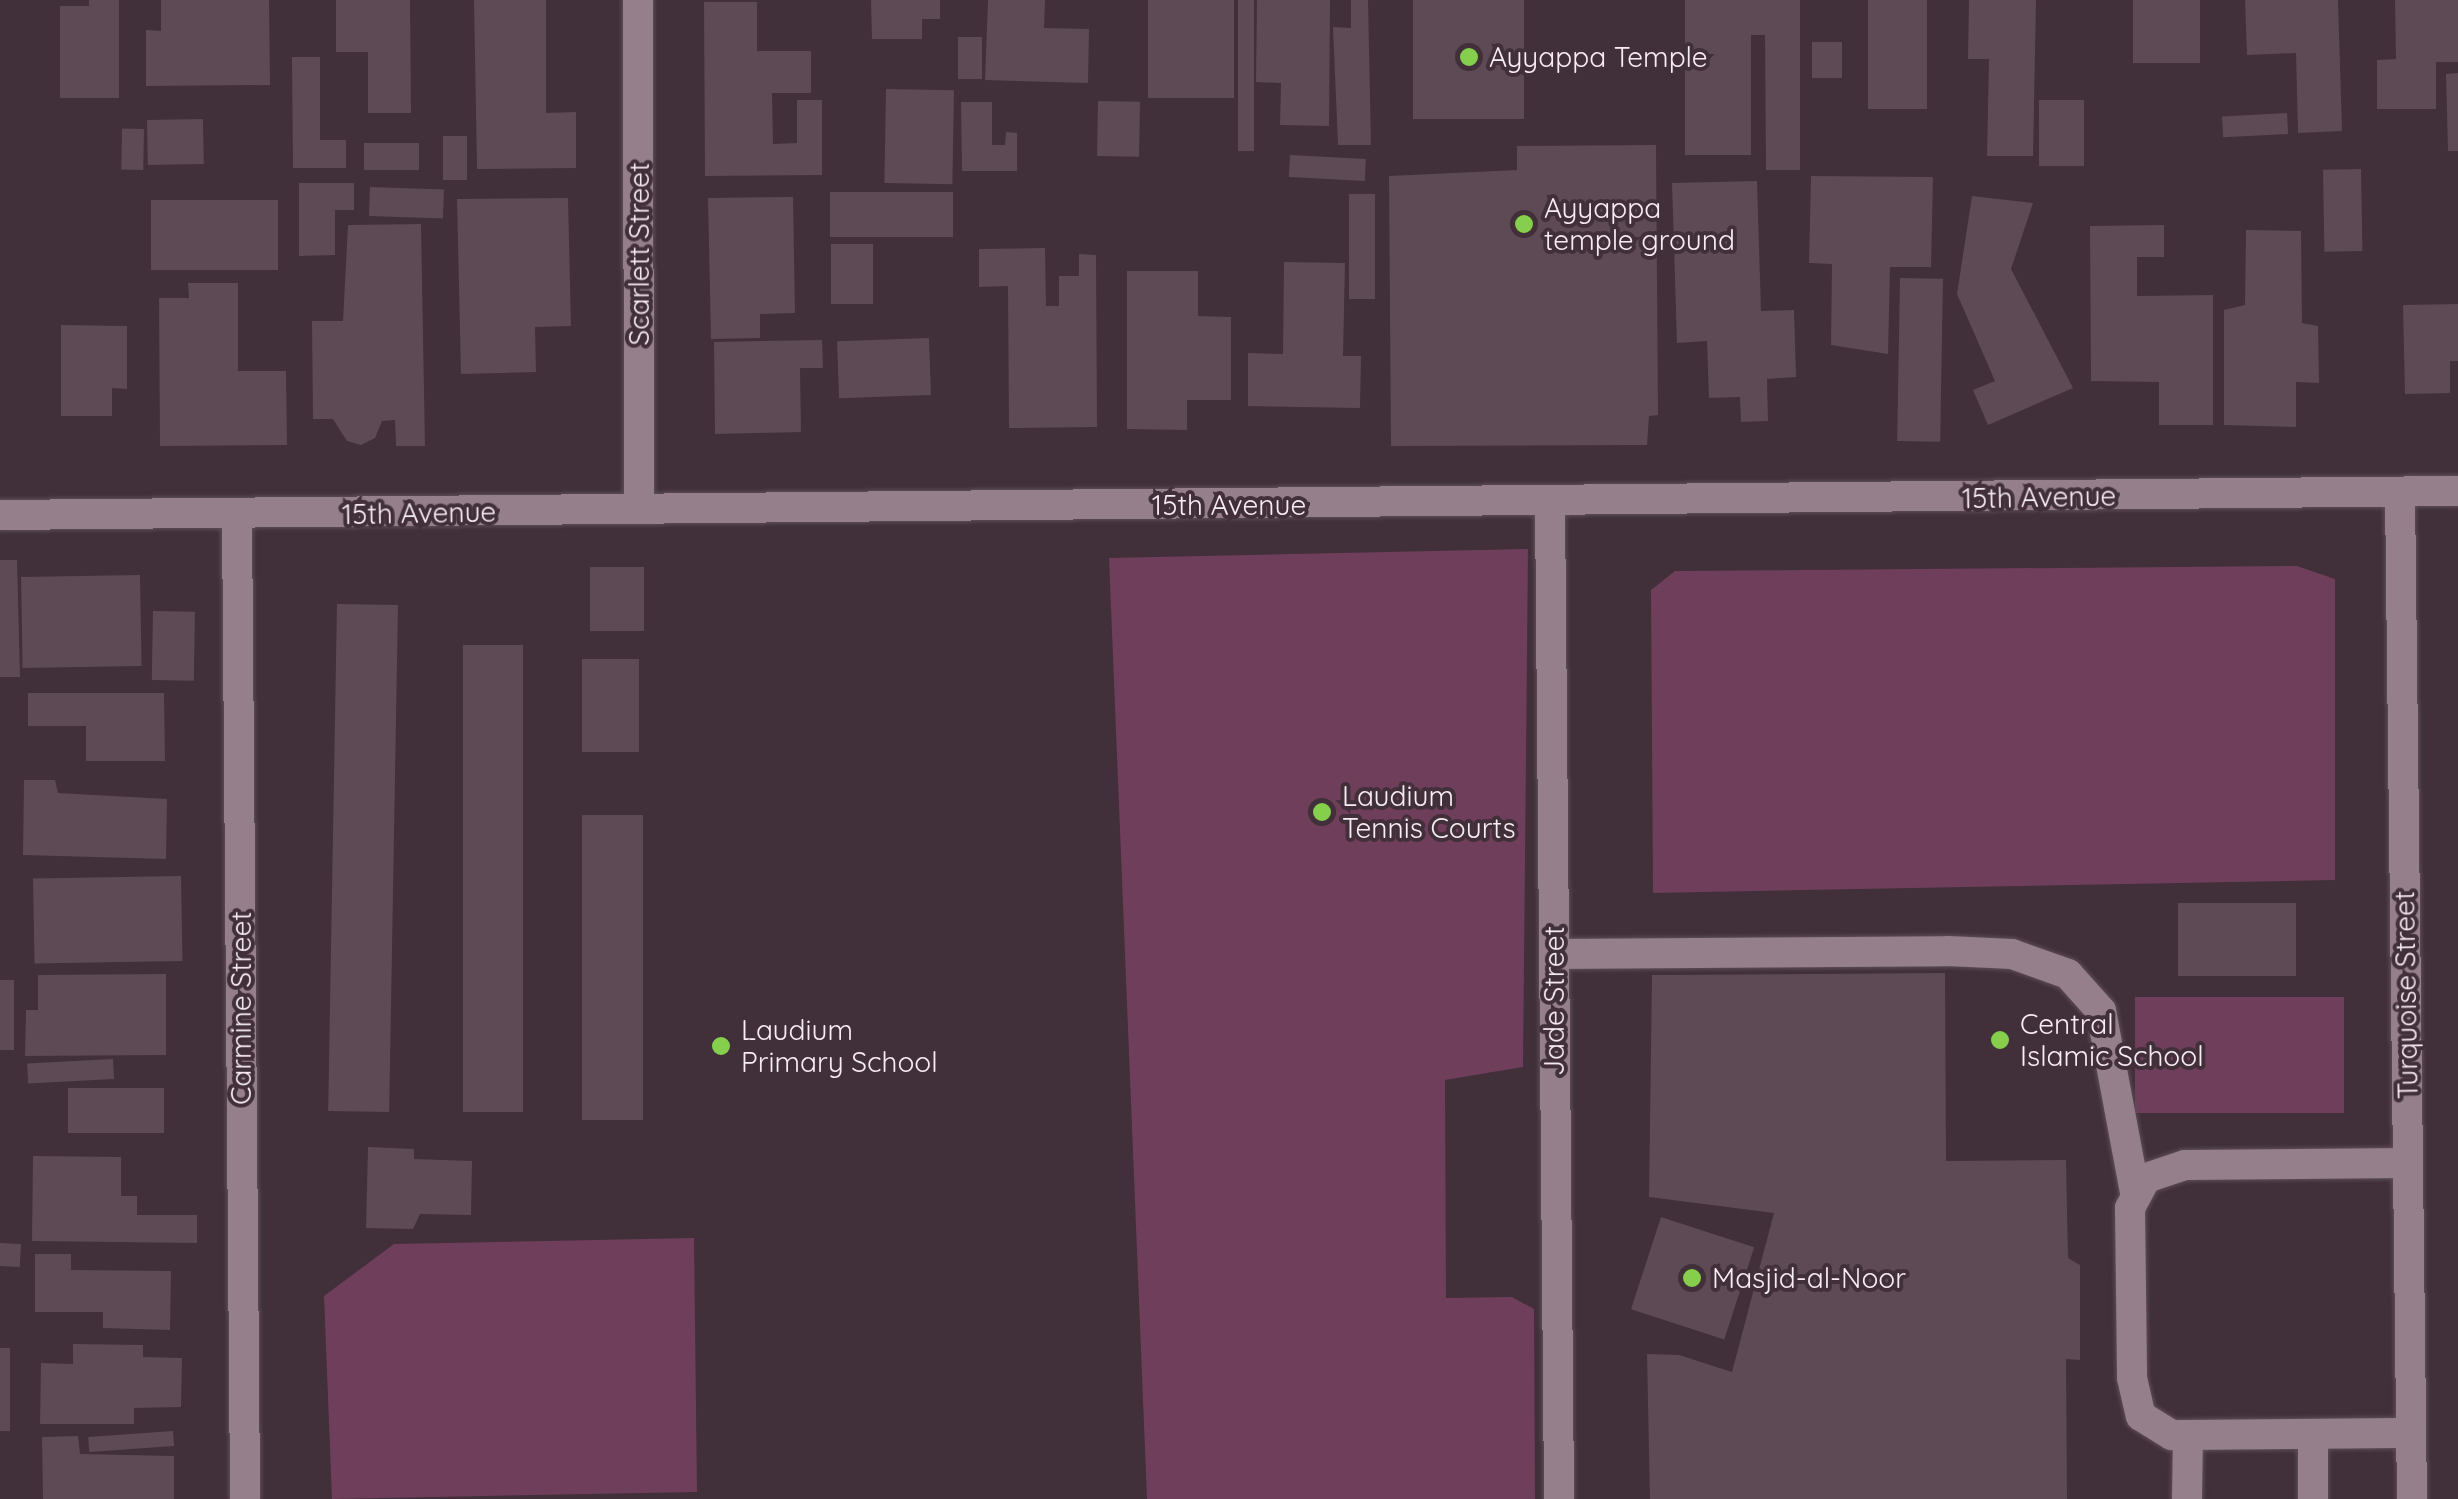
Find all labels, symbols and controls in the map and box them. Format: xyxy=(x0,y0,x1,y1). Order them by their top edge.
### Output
place label: Ayyappa Temple xyxy=(1489,40,1708,74)
marker: Ayyappa Temple xyxy=(1458,46,1480,68)
street label: Scarlett Street xyxy=(622,162,656,346)
place label: Ayyappa temple ground xyxy=(1544,191,1735,257)
marker: Ayyappa temple ground xyxy=(1513,213,1535,235)
street label: 15th Avenue xyxy=(1962,479,2116,515)
street label: 15th Avenue xyxy=(1152,488,1306,522)
street label: 15th Avenue xyxy=(342,495,496,531)
place label: Laudium Tennis Courts xyxy=(1342,779,1516,845)
marker: Laudium Tennis Courts xyxy=(1311,801,1333,823)
street label: Turquoise Street xyxy=(2387,890,2425,1100)
street label: Carmine Street xyxy=(224,911,258,1105)
street label: Jade Street xyxy=(1537,926,1571,1076)
place label: Central Islamic School xyxy=(2020,1007,2204,1073)
place label: Laudium Primary School xyxy=(741,1013,938,1079)
marker: Central Islamic School xyxy=(1989,1029,2011,1051)
marker: Laudium Primary School xyxy=(710,1035,732,1057)
place label: Masjid-al-Noor xyxy=(1712,1261,1906,1295)
marker: Masjid-al-Noor xyxy=(1681,1267,1703,1289)

